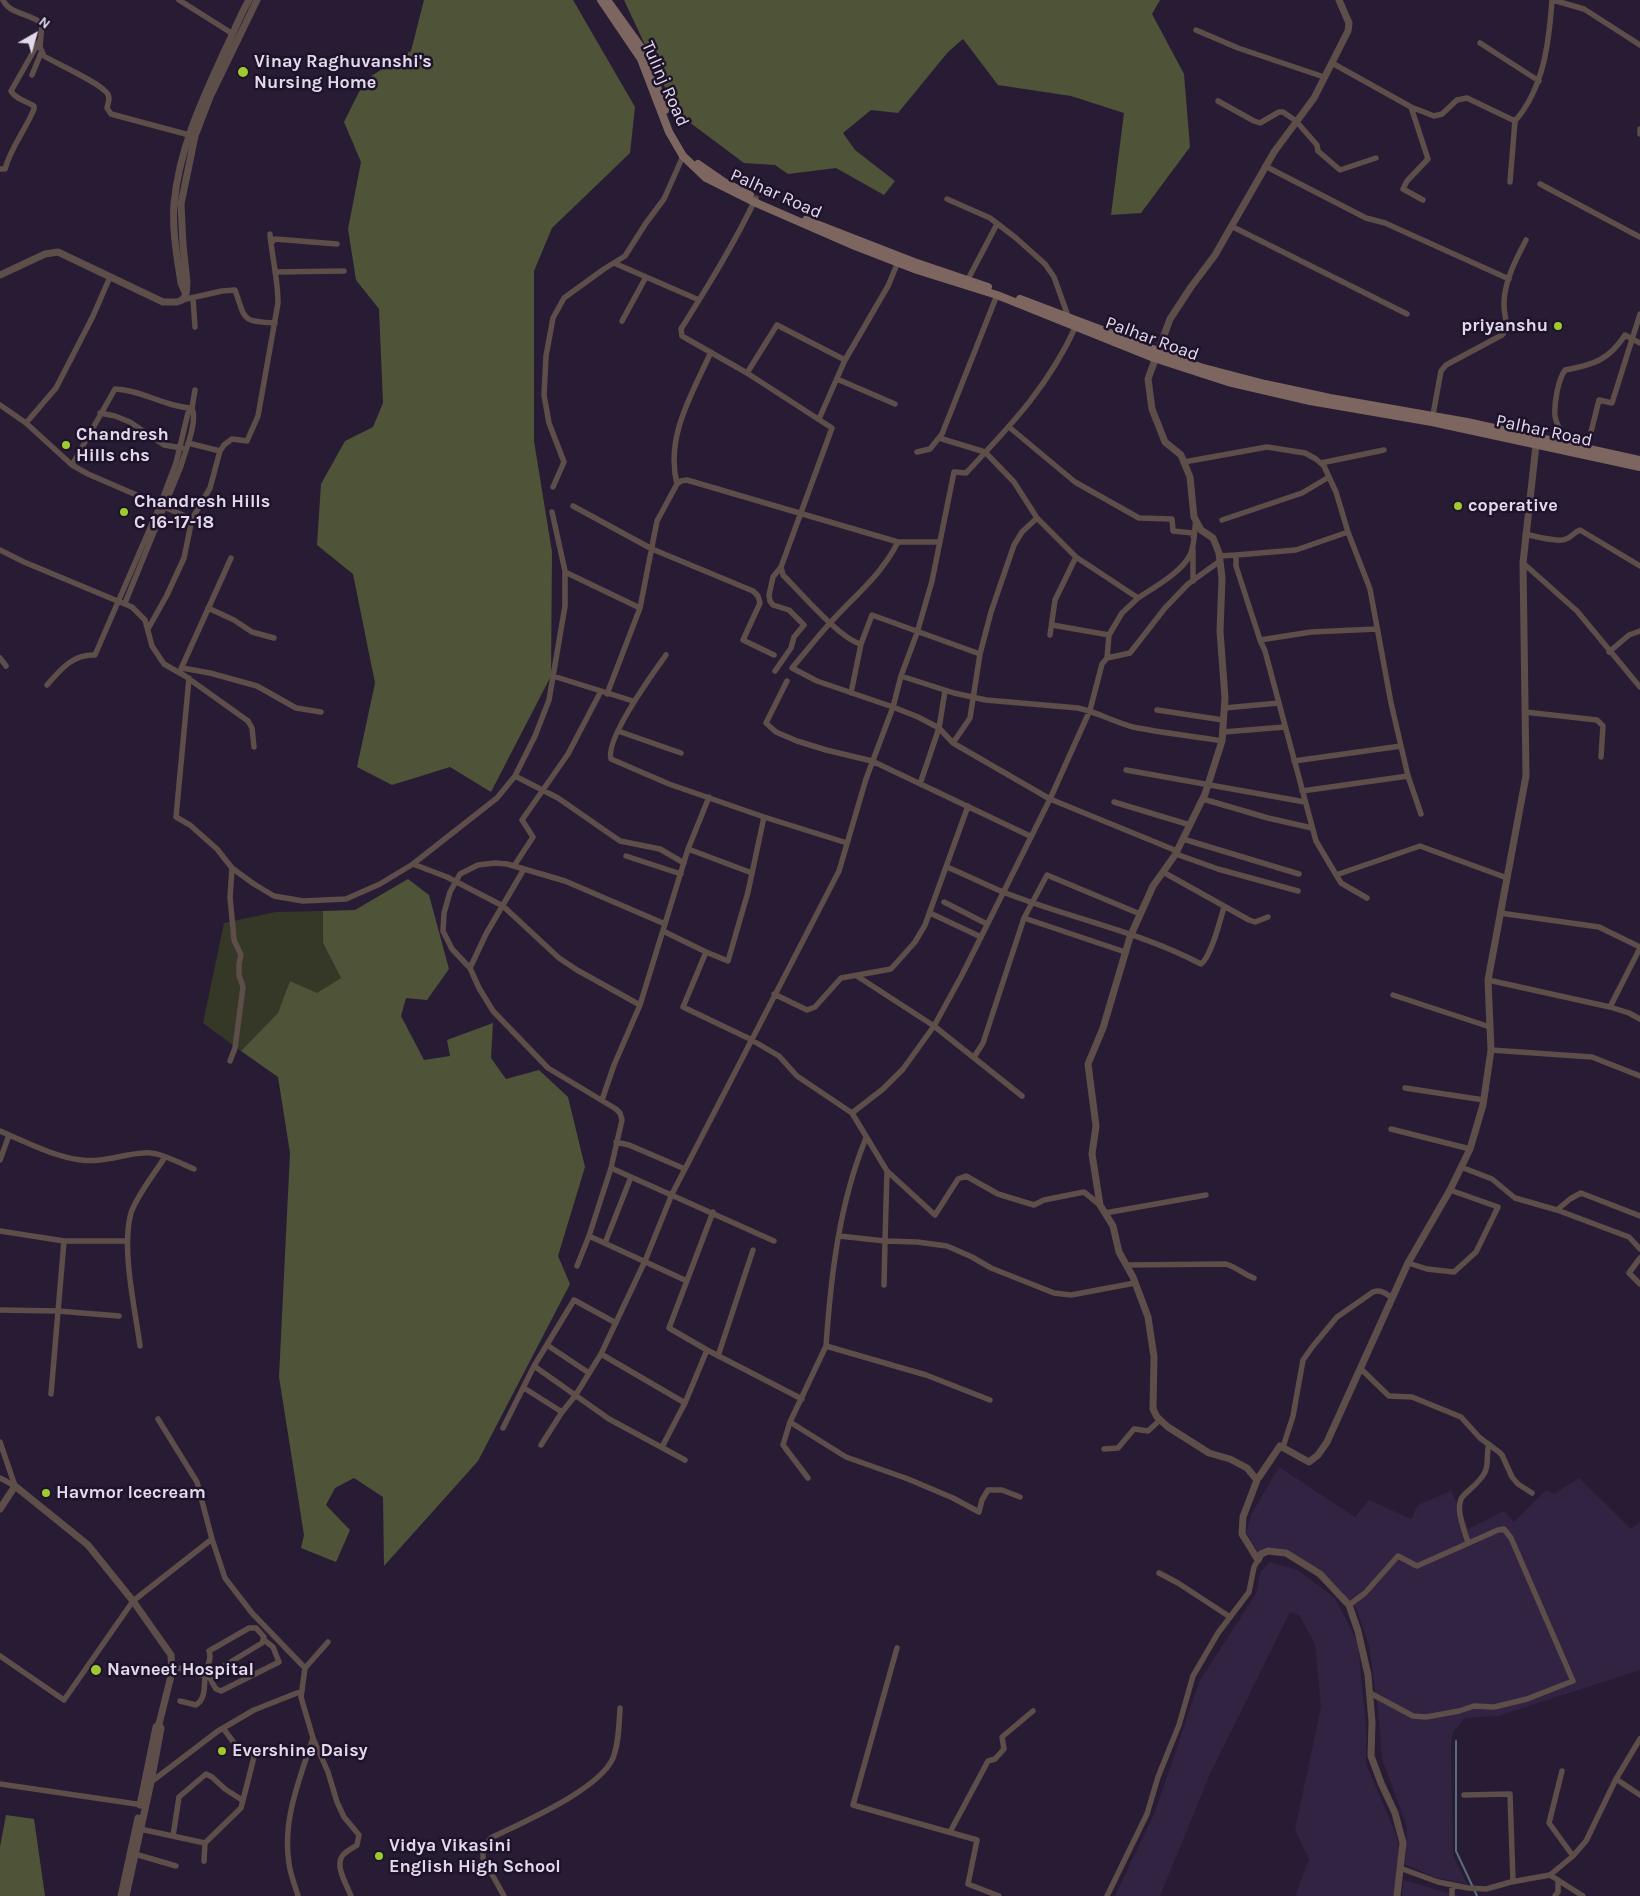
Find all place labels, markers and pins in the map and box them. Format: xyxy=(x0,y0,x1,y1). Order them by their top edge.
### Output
place label: Vinay Raghuvanshi's Nursing Home xyxy=(254,51,432,94)
marker: Vinay Raghuvanshi's Nursing Home xyxy=(236,65,250,79)
place label: priyanshu xyxy=(1461,315,1548,337)
marker: priyanshu xyxy=(1552,320,1564,332)
place label: Chandresh Hills chs xyxy=(76,424,169,466)
marker: Chandresh Hills chs xyxy=(60,439,72,451)
place label: Chandresh Hills C 16-17-18 xyxy=(134,491,270,534)
place label: coperative xyxy=(1468,495,1558,517)
marker: coperative xyxy=(1452,500,1464,512)
marker: Chandresh Hills C 16-17-18 xyxy=(118,506,130,518)
place label: Havmor Icecream xyxy=(56,1482,206,1504)
marker: Havmor Icecream xyxy=(40,1487,52,1499)
place label: Navneet Hospital xyxy=(107,1659,254,1681)
marker: Navneet Hospital xyxy=(89,1663,103,1677)
place label: Evershine Daisy xyxy=(232,1740,367,1762)
marker: Evershine Daisy xyxy=(216,1745,228,1757)
place label: Vidya Vikasini English High School xyxy=(389,1835,561,1878)
marker: Vidya Vikasini English High School xyxy=(373,1850,385,1862)

